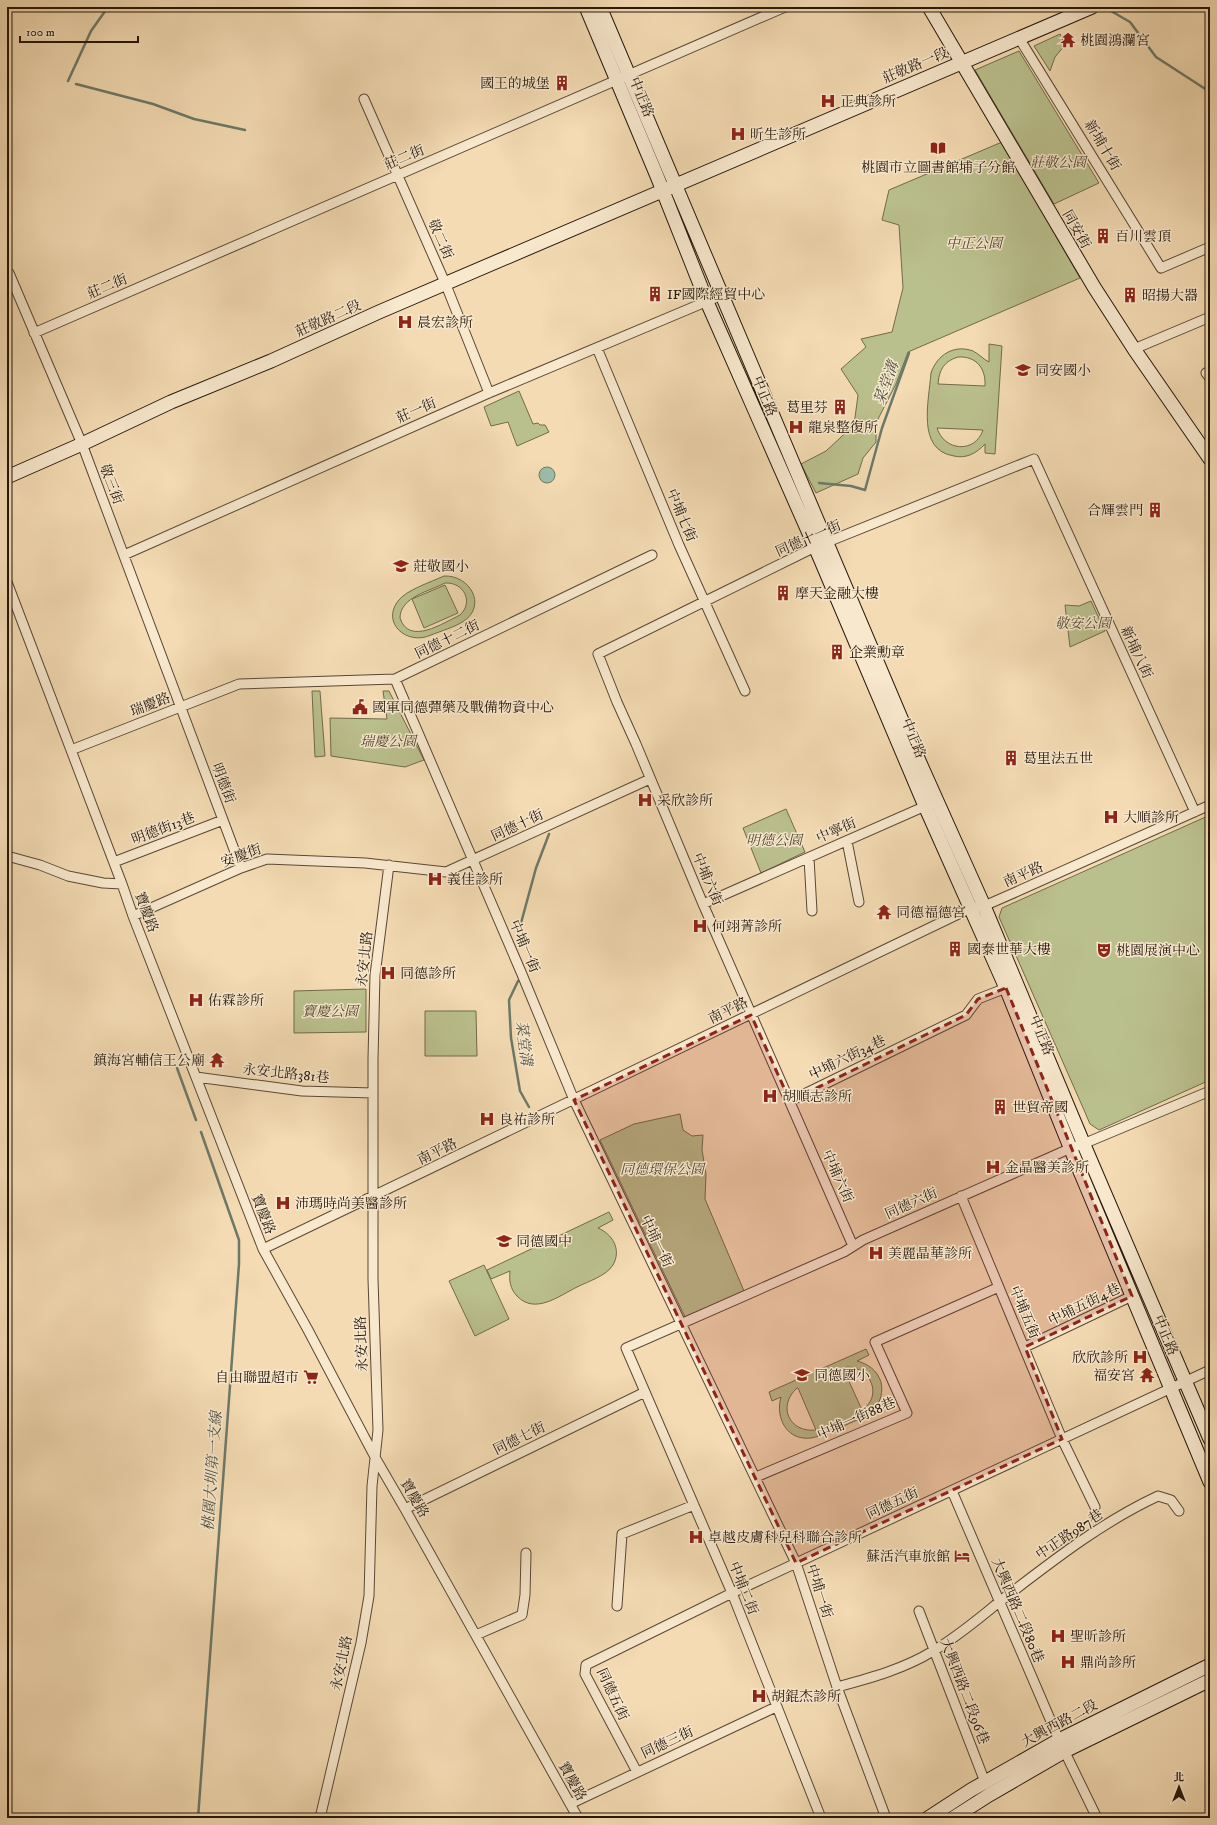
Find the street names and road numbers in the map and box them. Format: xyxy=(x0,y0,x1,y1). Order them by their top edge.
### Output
street label: 莊敬路一段 xyxy=(880,44,951,88)
street label: 中正路 xyxy=(625,75,657,120)
street label: 新埔十街 xyxy=(1080,117,1124,174)
street label: 莊二街 xyxy=(382,141,427,174)
street label: 同安街 xyxy=(1058,207,1094,252)
street label: 敬二街 xyxy=(423,217,457,262)
street label: 莊二街 xyxy=(85,270,130,303)
street label: 莊敬路二段 xyxy=(293,296,364,341)
street label: 中正路 xyxy=(748,374,781,419)
street label: 莊一街 xyxy=(394,394,439,428)
street label: 敬三街 xyxy=(95,462,127,507)
street label: 中埔七街 xyxy=(662,486,700,545)
street label: 同德十一街 xyxy=(773,516,844,561)
street label: 同德十二街 xyxy=(412,616,483,663)
street label: 新埔八街 xyxy=(1116,623,1156,682)
street label: 瑞慶路 xyxy=(128,689,173,721)
street label: 中正路 xyxy=(897,716,929,761)
street label: 明德街 xyxy=(207,761,239,806)
street label: 同德十街 xyxy=(488,806,547,846)
street label: 明德街13巷 xyxy=(129,809,198,849)
street label: 中寧街 xyxy=(814,814,859,848)
street label: 安慶街 xyxy=(219,840,264,872)
street label: 中埔六街 xyxy=(688,850,726,909)
street label: 南平路 xyxy=(1001,858,1046,892)
street label: 寶慶路 xyxy=(130,890,162,935)
street label: 中埔一街 xyxy=(505,917,543,976)
street label: 永安北路 xyxy=(353,930,377,988)
street label: 南平路 xyxy=(706,994,751,1028)
street label: 中正路 xyxy=(1025,1013,1057,1058)
street label: 中埔六街34巷 xyxy=(806,1032,889,1084)
street label: 永安北路381巷 xyxy=(242,1060,330,1088)
street label: 南平路 xyxy=(415,1135,460,1169)
street label: 中埔六街 xyxy=(817,1147,857,1206)
street label: 同德六街 xyxy=(882,1184,941,1224)
street label: 寶慶路 xyxy=(247,1192,279,1237)
street label: 中埔一街 xyxy=(636,1212,676,1271)
street label: 中埔五街4巷 xyxy=(1045,1280,1123,1330)
street label: 中埔五街 xyxy=(1005,1283,1043,1342)
street label: 中正路 xyxy=(1149,1313,1182,1358)
street label: 永安北路 xyxy=(352,1316,372,1372)
street label: 中埔一街88巷 xyxy=(814,1394,898,1444)
street label: 同德七街 xyxy=(490,1419,549,1459)
street label: 寶慶路 xyxy=(396,1476,432,1521)
street label: 同德五街 xyxy=(863,1484,922,1524)
street label: 中正路987巷 xyxy=(1032,1506,1107,1564)
street label: 大興西路二段80巷 xyxy=(987,1555,1047,1666)
street label: 中埔二街 xyxy=(724,1559,762,1618)
street label: 中埔一街 xyxy=(802,1562,836,1621)
street label: 永安北路 xyxy=(327,1634,357,1692)
street label: 大興西路二段96巷 xyxy=(936,1636,993,1747)
street label: 同德五街 xyxy=(592,1665,632,1724)
street label: 大興西路二段 xyxy=(1018,1696,1101,1752)
street label: 同德三街 xyxy=(638,1723,697,1763)
street label: 寶慶路 xyxy=(554,1759,590,1804)

